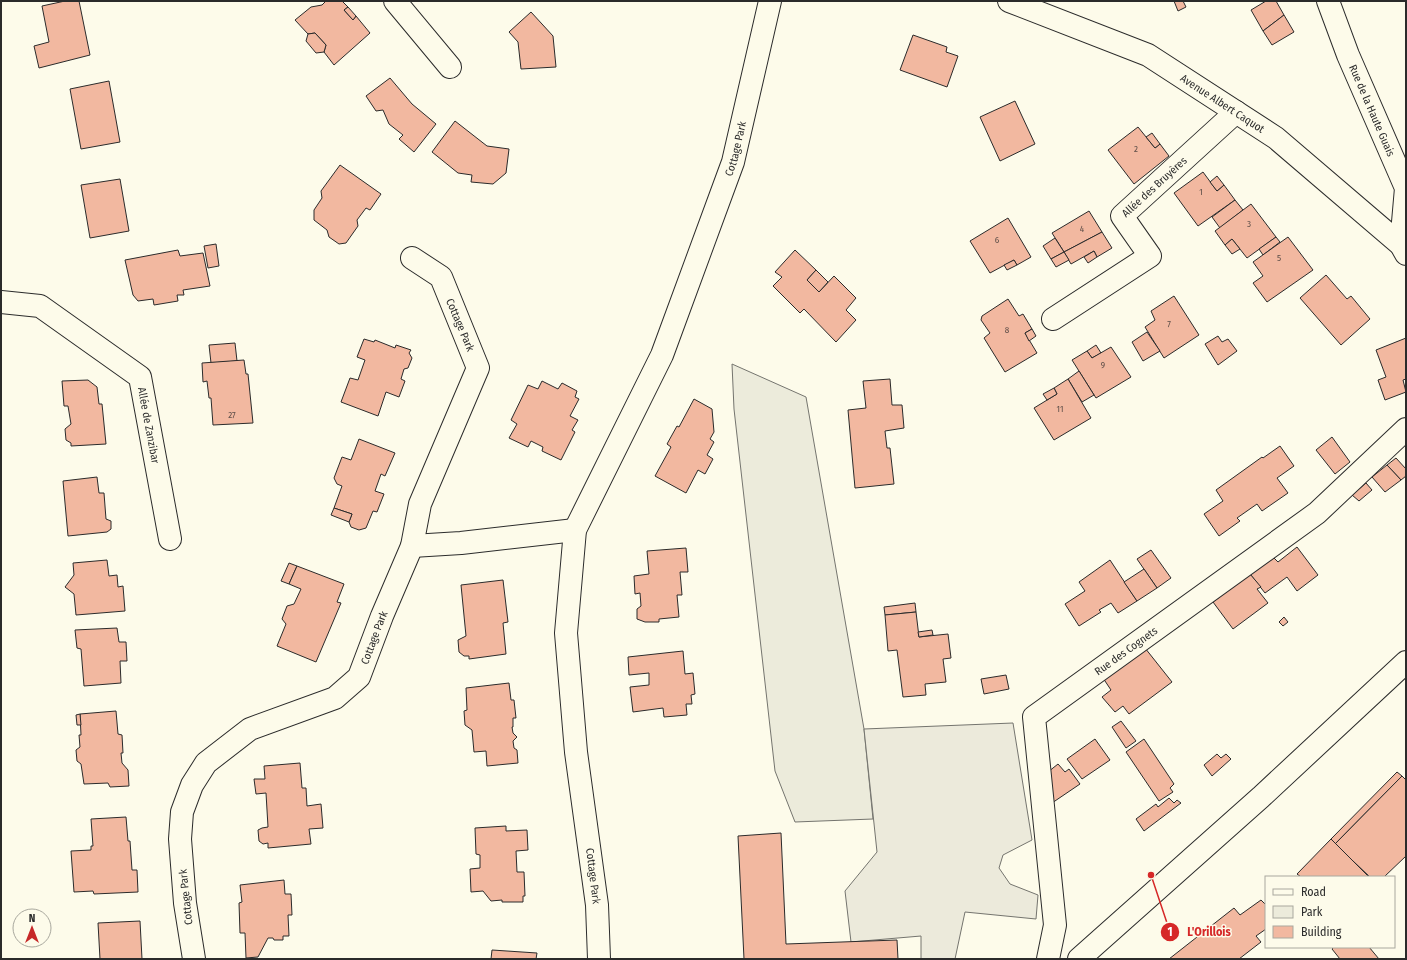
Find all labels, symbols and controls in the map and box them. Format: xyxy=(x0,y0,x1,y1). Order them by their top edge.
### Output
street label: Rue de la Haute Guais xyxy=(1346,62,1398,159)
street label: Avenue Albert Caquot xyxy=(1178,71,1267,136)
street label: Cottage Park xyxy=(722,119,749,178)
house number: 2 xyxy=(1134,144,1138,154)
street label: Allée des Bruyères xyxy=(1119,154,1190,220)
house number: 1 xyxy=(1199,187,1203,197)
house number: 3 xyxy=(1247,219,1251,229)
house number: 4 xyxy=(1080,224,1085,234)
house number: 6 xyxy=(995,235,1000,245)
house number: 5 xyxy=(1277,253,1281,263)
street label: Cottage Park xyxy=(443,297,477,354)
house number: 7 xyxy=(1167,319,1171,329)
house number: 8 xyxy=(1005,325,1010,335)
house number: 9 xyxy=(1101,360,1105,370)
street label: Allée de Zanzibar xyxy=(136,386,162,465)
house number: 11 xyxy=(1057,404,1063,414)
house number: 27 xyxy=(228,410,236,420)
street label: Cottage Park xyxy=(358,608,390,666)
street label: Rue des Cognets xyxy=(1092,624,1160,678)
street label: Cottage Park xyxy=(583,847,603,905)
street label: Cottage Park xyxy=(177,868,195,926)
legend xyxy=(1265,876,1395,948)
text: Road xyxy=(1301,885,1326,899)
text: Park xyxy=(1301,905,1323,919)
north arrow xyxy=(12,908,52,948)
text: N xyxy=(29,912,35,925)
callout: L'Orillois xyxy=(1160,920,1239,944)
text: 1 xyxy=(1167,925,1173,939)
text: L'Orillois xyxy=(1187,925,1231,939)
text: Building xyxy=(1301,925,1342,939)

